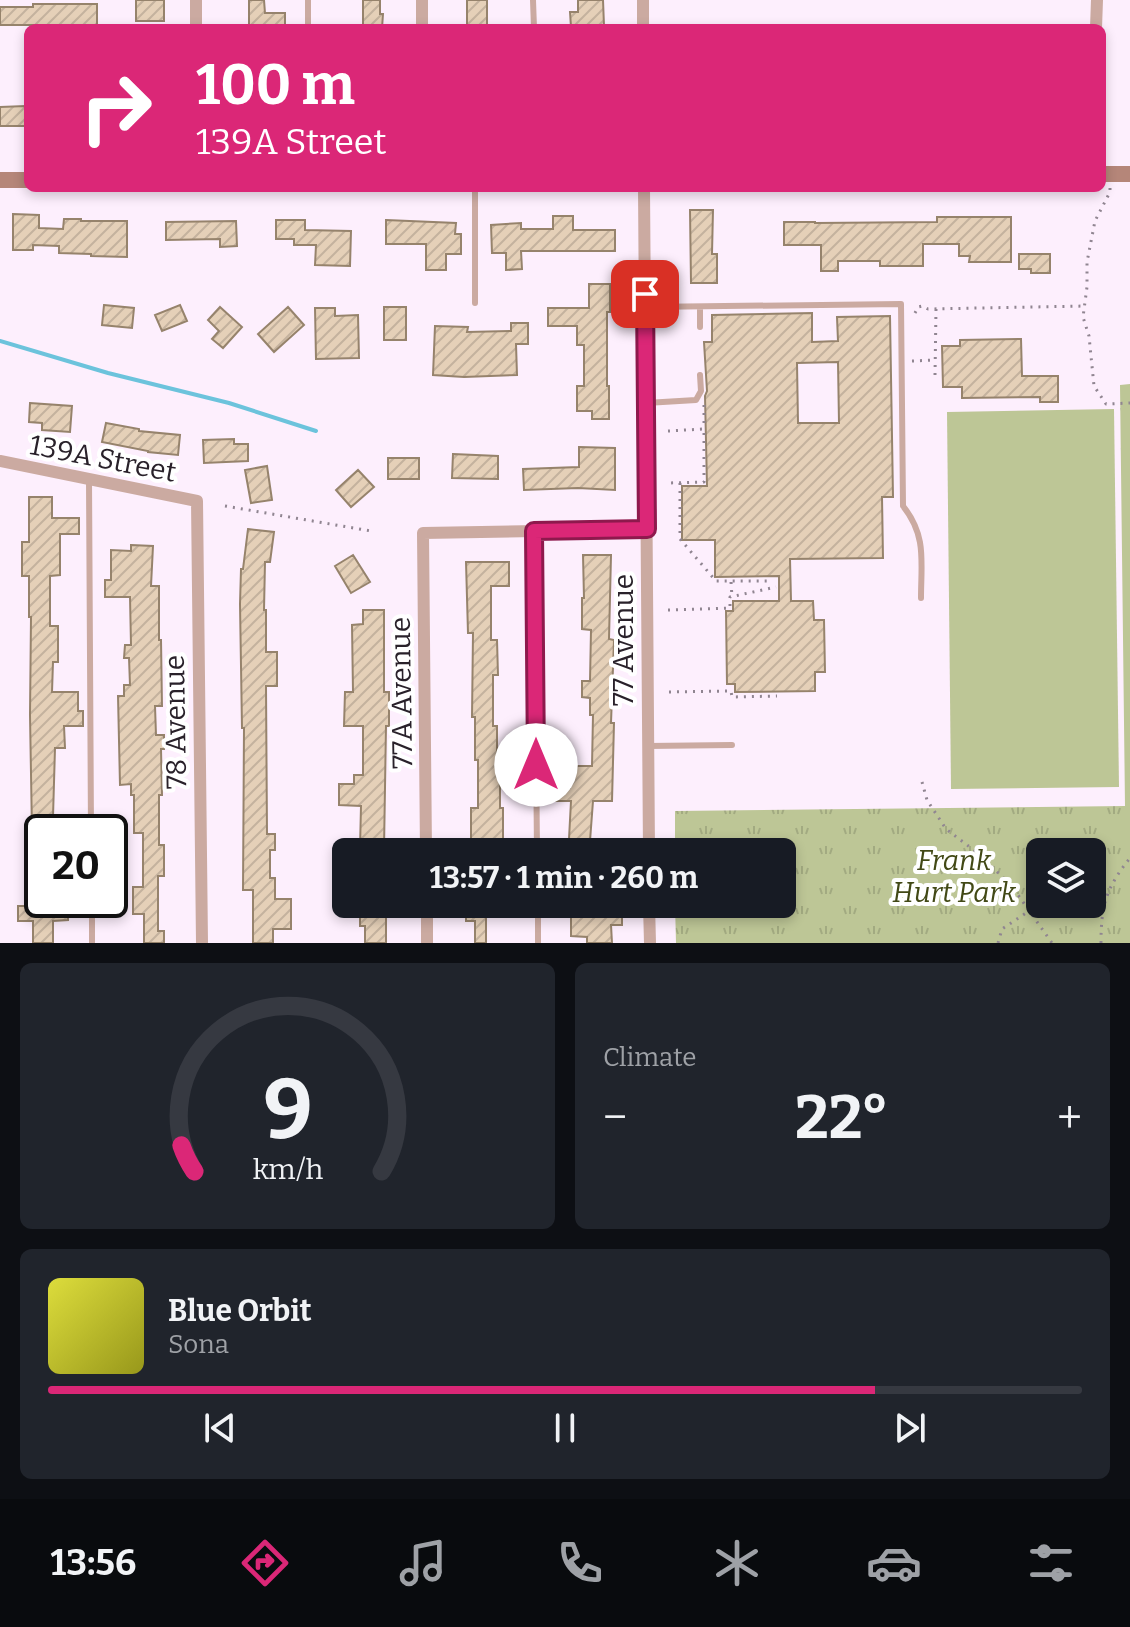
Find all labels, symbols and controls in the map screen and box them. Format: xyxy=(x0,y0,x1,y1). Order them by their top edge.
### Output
text: 100 m xyxy=(196,52,355,119)
icon: right xyxy=(64,56,168,160)
text: 139A Street xyxy=(196,120,387,164)
pin xyxy=(611,260,679,328)
icon: arrive xyxy=(623,272,667,316)
street label: 139A Street xyxy=(27,428,179,489)
street label: 77 Avenue xyxy=(607,574,640,706)
street label: 77A Avenue xyxy=(384,617,419,769)
street label: 78 Avenue xyxy=(158,654,193,790)
position arrow xyxy=(494,723,578,807)
speed limit sign: 20 xyxy=(24,814,128,918)
map controls xyxy=(1026,838,1106,918)
button: layers xyxy=(1026,838,1106,918)
park label: Frank Hurt Park xyxy=(892,844,1017,909)
text: 13:57 · 1 min · 260 m xyxy=(430,860,698,896)
text: Climate xyxy=(603,1042,697,1073)
text: 9 xyxy=(263,1060,312,1160)
text: 22° xyxy=(795,1082,889,1154)
text: − xyxy=(603,1091,627,1144)
text: + xyxy=(1057,1091,1082,1144)
text: km/h xyxy=(252,1152,323,1187)
text: Blue Orbit xyxy=(168,1293,312,1329)
text: Sona xyxy=(168,1329,229,1360)
icon: previous xyxy=(198,1406,242,1450)
icon: pause xyxy=(543,1406,587,1450)
icon: next xyxy=(888,1406,932,1450)
icon: directions xyxy=(237,1535,293,1591)
icon: music xyxy=(395,1535,451,1591)
icon: phone xyxy=(552,1535,608,1591)
icon: climate xyxy=(709,1535,765,1591)
icon: car xyxy=(866,1535,922,1591)
icon: filters xyxy=(1023,1535,1079,1591)
text: 13:56 xyxy=(51,1541,136,1585)

